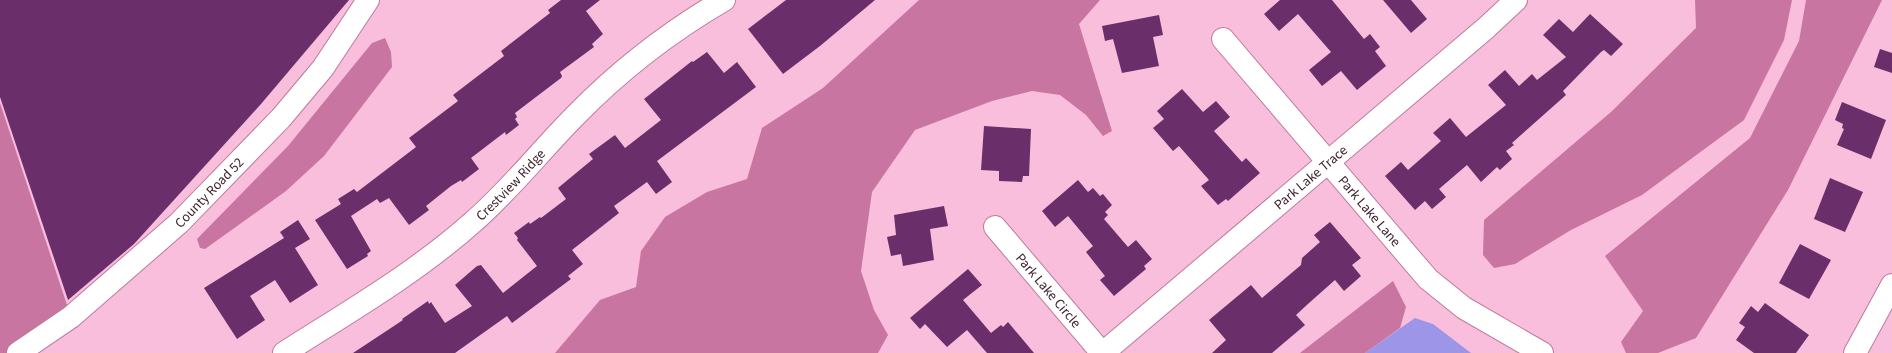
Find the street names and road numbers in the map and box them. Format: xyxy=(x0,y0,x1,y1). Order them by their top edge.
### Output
street label: Park Lake Trace xyxy=(1270,141,1352,215)
street label: Crestview Ridge xyxy=(472,145,550,226)
street label: County Road 52 xyxy=(170,153,249,233)
street label: Park Lake Lane xyxy=(1333,172,1405,251)
street label: Park Lake Circle xyxy=(1010,249,1086,333)

